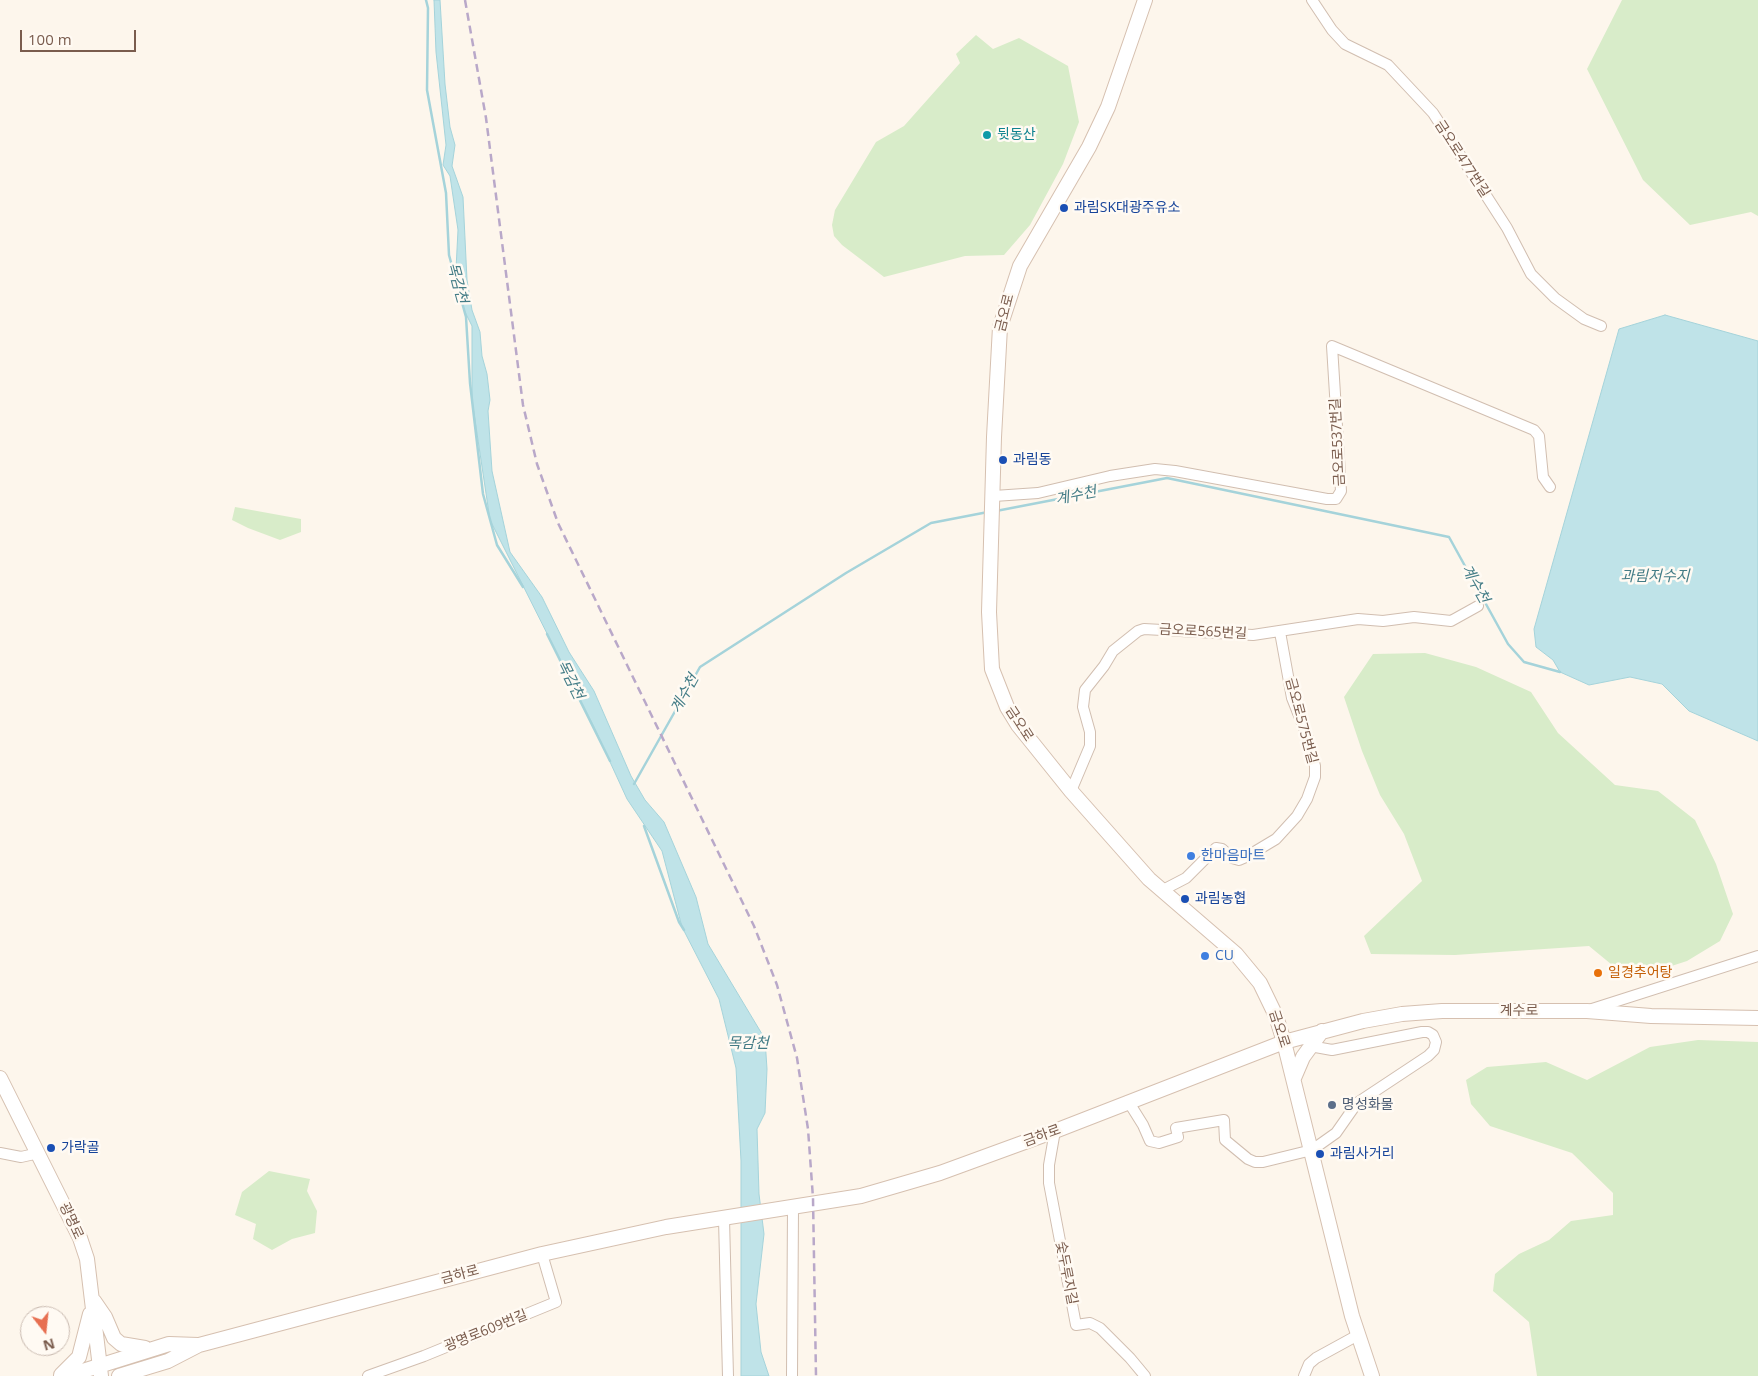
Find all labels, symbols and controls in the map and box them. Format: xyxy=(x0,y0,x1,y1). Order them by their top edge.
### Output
scale bar xyxy=(22,20,139,52)
text: 100 m xyxy=(28,29,72,49)
street label: 금오로477번길 xyxy=(1431,117,1493,201)
place label: 뒷동산 xyxy=(997,127,1036,143)
marker: 뒷동산 xyxy=(981,129,993,141)
place label: 과림SK대광주유소 xyxy=(1074,200,1180,216)
marker: 과림SK대광주유소 xyxy=(1058,202,1070,214)
water label: 목감천 xyxy=(443,261,471,305)
street label: 금오로 xyxy=(992,292,1018,334)
street label: 금오로537번길 xyxy=(1327,397,1349,487)
place label: 과림동 xyxy=(1013,452,1052,468)
marker: 과림동 xyxy=(997,454,1009,466)
water label: 계수천 xyxy=(1054,483,1098,509)
water label: 계수천 xyxy=(1457,562,1493,606)
water label: 과림저수지 xyxy=(1621,568,1689,586)
street label: 금오로565번길 xyxy=(1158,621,1248,643)
water label: 목감천 xyxy=(553,657,587,703)
water label: 계수천 xyxy=(667,672,703,716)
street label: 금오로575번길 xyxy=(1281,676,1321,766)
street label: 금오로 xyxy=(1001,703,1037,745)
place label: 한마음마트 xyxy=(1201,848,1265,864)
marker: 한마음마트 xyxy=(1185,850,1197,862)
place label: 과림농협 xyxy=(1195,891,1247,907)
marker: 과림농협 xyxy=(1179,893,1191,905)
place label: CU xyxy=(1215,948,1234,964)
marker: CU xyxy=(1199,950,1211,962)
place label: 일경추어탕 xyxy=(1608,965,1672,981)
marker: 일경추어탕 xyxy=(1592,967,1604,979)
street label: 계수로 xyxy=(1500,1003,1538,1019)
street label: 금오로 xyxy=(1265,1008,1293,1050)
water label: 목감천 xyxy=(727,1035,769,1053)
place label: 명성화물 xyxy=(1342,1097,1394,1113)
marker: 명성화물 xyxy=(1326,1099,1338,1111)
street label: 금하로 xyxy=(1021,1121,1063,1151)
place label: 가락골 xyxy=(61,1140,100,1156)
marker: 가락골 xyxy=(45,1142,57,1154)
place label: 과림사거리 xyxy=(1330,1146,1394,1162)
marker: 과림사거리 xyxy=(1314,1148,1326,1160)
street label: 광명로 xyxy=(55,1200,87,1242)
street label: 숯두루지길 xyxy=(1052,1240,1080,1306)
street label: 금하로 xyxy=(439,1262,481,1288)
north arrow xyxy=(20,1306,70,1356)
street label: 광명로609번길 xyxy=(442,1307,530,1355)
text: N xyxy=(41,1334,57,1356)

